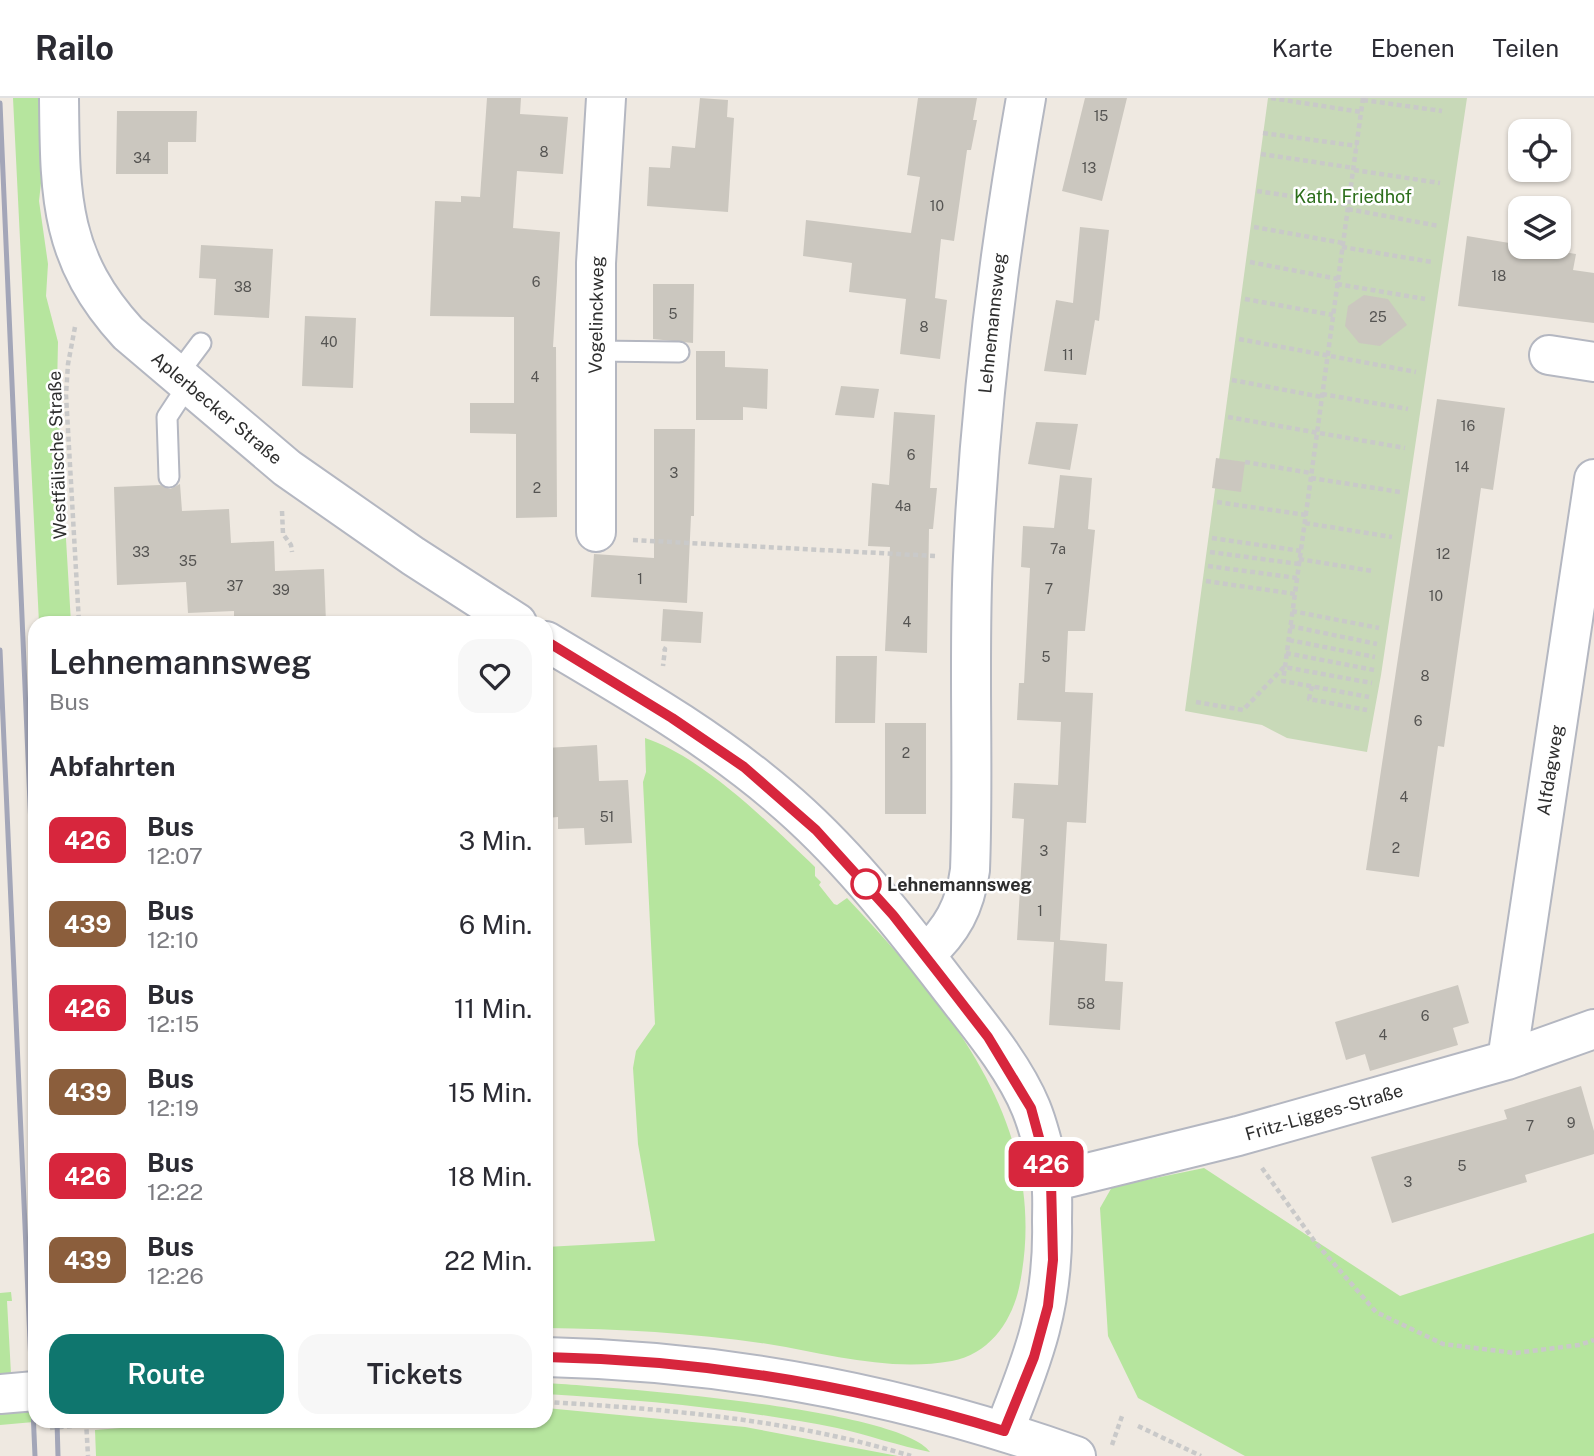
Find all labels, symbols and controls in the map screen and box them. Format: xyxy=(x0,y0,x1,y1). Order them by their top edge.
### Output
text: Railo xyxy=(35,29,114,67)
text: Karte xyxy=(1272,34,1333,62)
text: Ebenen xyxy=(1371,34,1455,62)
text: Teilen xyxy=(1493,34,1559,62)
house number: 15 xyxy=(1094,108,1108,124)
map controls xyxy=(1508,119,1571,259)
button: locate xyxy=(1508,119,1571,182)
house number: 8 xyxy=(539,144,549,160)
house number: 34 xyxy=(133,150,151,166)
house number: 13 xyxy=(1082,160,1096,176)
park label: Kath. Friedhof xyxy=(1294,186,1412,207)
button: layers xyxy=(1508,196,1571,259)
house number: 10 xyxy=(930,198,944,214)
street label: Lehnemannsweg xyxy=(974,251,1010,395)
street label: Vogelinckweg xyxy=(584,256,608,374)
house number: 18 xyxy=(1492,268,1506,284)
house number: 6 xyxy=(532,274,541,290)
house number: 38 xyxy=(234,279,252,295)
house number: 5 xyxy=(669,306,678,322)
house number: 25 xyxy=(1369,309,1387,325)
house number: 8 xyxy=(919,319,929,335)
house number: 40 xyxy=(320,334,338,350)
street label: Aplerbecker Straße xyxy=(148,347,286,469)
house number: 11 xyxy=(1062,347,1074,363)
house number: 4 xyxy=(531,369,540,385)
street label: Westfälische Straße xyxy=(44,370,70,540)
house number: 16 xyxy=(1461,418,1475,434)
house number: 6 xyxy=(907,447,916,463)
house number: 14 xyxy=(1455,459,1469,475)
house number: 3 xyxy=(670,465,679,481)
house number: 2 xyxy=(533,480,541,496)
house number: 4a xyxy=(895,498,911,514)
house number: 7a xyxy=(1050,541,1066,557)
house number: 33 xyxy=(132,544,150,560)
house number: 12 xyxy=(1436,546,1450,562)
house number: 35 xyxy=(179,553,197,569)
house number: 1 xyxy=(637,571,643,587)
house number: 37 xyxy=(227,578,243,594)
house number: 7 xyxy=(1045,581,1053,597)
house number: 39 xyxy=(272,582,290,598)
house number: 10 xyxy=(1429,588,1443,604)
house number: 4 xyxy=(903,614,912,630)
button: heart xyxy=(458,639,532,713)
text: Lehnemannsweg xyxy=(49,643,312,681)
house number: 5 xyxy=(1042,649,1051,665)
house number: 8 xyxy=(1420,668,1430,684)
text: Bus xyxy=(49,688,89,715)
house number: 6 xyxy=(1414,713,1423,729)
street label: Alfdagweg xyxy=(1532,723,1568,817)
house number: 2 xyxy=(902,745,910,761)
text: Abfahrten xyxy=(49,751,175,782)
house number: 4 xyxy=(1400,789,1409,805)
house number: 51 xyxy=(600,809,614,825)
text: Bus xyxy=(147,811,194,842)
text: 3 Min. xyxy=(459,825,532,856)
text: 426 xyxy=(64,826,111,854)
house number: 2 xyxy=(1392,840,1400,856)
text: 12:07 xyxy=(147,842,203,869)
house number: 3 xyxy=(1040,843,1049,859)
marker: Lehnemannsweg xyxy=(851,869,881,899)
place label: Lehnemannsweg xyxy=(887,874,1032,895)
text: Bus xyxy=(147,895,194,926)
house number: 1 xyxy=(1037,903,1043,919)
text: 6 Min. xyxy=(459,909,532,940)
text: 439 xyxy=(64,910,111,938)
text: 12:10 xyxy=(147,926,199,953)
text: Bus xyxy=(147,979,194,1010)
text: 11 Min. xyxy=(454,993,532,1024)
text: 426 xyxy=(64,994,111,1022)
house number: 58 xyxy=(1077,996,1095,1012)
house number: 6 xyxy=(1421,1008,1430,1024)
text: 12:15 xyxy=(147,1010,199,1037)
house number: 4 xyxy=(1379,1027,1388,1043)
text: Bus xyxy=(147,1063,194,1094)
text: 15 Min. xyxy=(448,1077,532,1108)
text: 439 xyxy=(64,1078,111,1106)
street label: Fritz-Ligges-Straße xyxy=(1243,1079,1405,1145)
text: 12:19 xyxy=(147,1094,199,1121)
house number: 9 xyxy=(1567,1115,1576,1131)
house number: 7 xyxy=(1526,1118,1534,1134)
line badge: 426 xyxy=(1006,1141,1086,1187)
text: Bus xyxy=(147,1147,194,1178)
text: 426 xyxy=(1023,1150,1069,1178)
house number: 5 xyxy=(1458,1158,1467,1174)
text: 18 Min. xyxy=(448,1161,532,1192)
text: 426 xyxy=(64,1162,111,1190)
house number: 3 xyxy=(1404,1174,1413,1190)
text: 12:22 xyxy=(147,1178,203,1205)
text: Bus xyxy=(147,1231,194,1262)
text: 22 Min. xyxy=(444,1245,532,1276)
text: 439 xyxy=(64,1246,111,1274)
text: 12:26 xyxy=(147,1262,204,1289)
button: Route xyxy=(49,1334,284,1414)
button: Tickets xyxy=(298,1334,532,1414)

